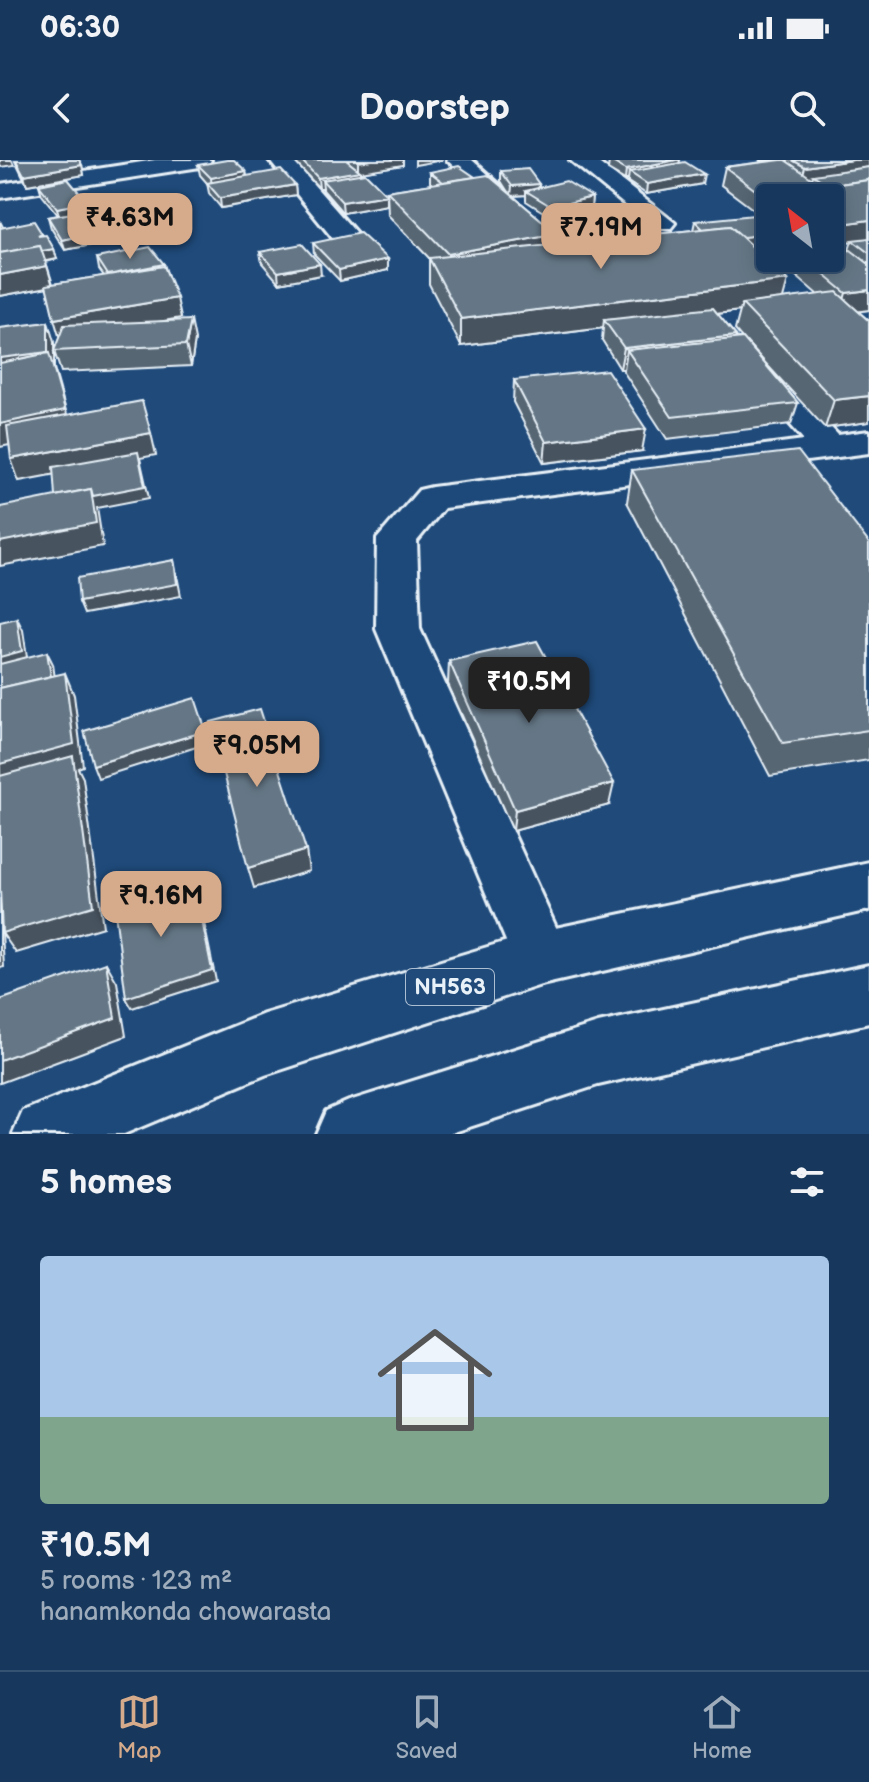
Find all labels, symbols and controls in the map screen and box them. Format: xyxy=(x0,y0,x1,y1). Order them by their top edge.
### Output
text: 06:30 xyxy=(40,10,120,46)
icon: back xyxy=(40,86,84,130)
icon: search xyxy=(785,86,829,130)
text: Doorstep xyxy=(359,87,510,130)
north arrow xyxy=(756,184,844,272)
map controls xyxy=(756,184,844,272)
pin: ₹4.63M xyxy=(65,193,195,261)
text: ₹4.63M xyxy=(85,203,175,234)
pin: ₹7.19M xyxy=(536,203,666,271)
text: ₹7.19M xyxy=(559,213,643,244)
pin: ₹10.5M xyxy=(464,657,594,725)
text: ₹10.5M xyxy=(486,667,572,698)
pin: ₹9.05M xyxy=(192,721,322,789)
text: ₹9.05M xyxy=(212,731,302,762)
pin: ₹9.16M xyxy=(96,871,226,939)
text: ₹9.16M xyxy=(119,881,203,912)
road number: NH563 xyxy=(406,969,494,1005)
icon: filters xyxy=(785,1160,829,1204)
text: 5 homes xyxy=(40,1162,172,1203)
icon: home xyxy=(363,1308,507,1452)
text: ₹10.5M xyxy=(40,1525,151,1566)
text: 5 rooms · 123 m² xyxy=(40,1566,232,1597)
text: hanamkonda chowarasta xyxy=(40,1597,332,1628)
tab: Map xyxy=(117,1690,161,1765)
tab: Saved xyxy=(396,1690,458,1765)
tab: Home xyxy=(692,1690,752,1765)

